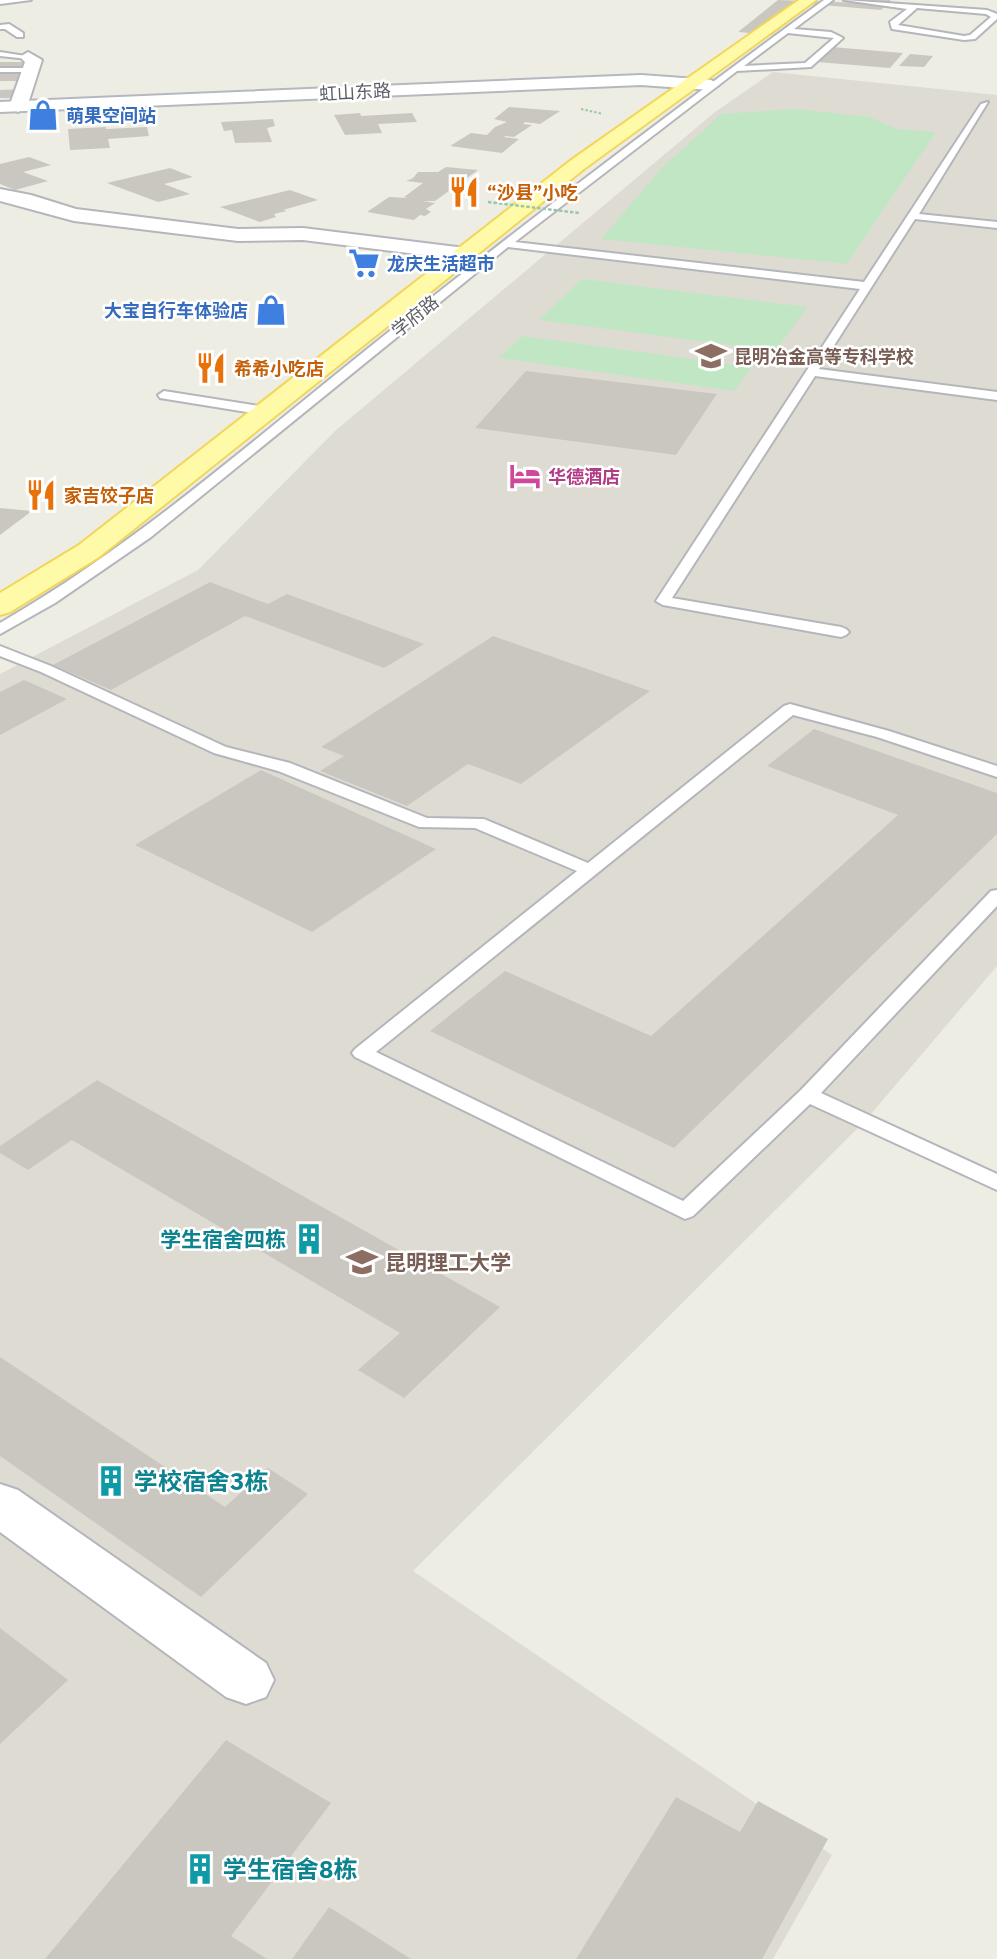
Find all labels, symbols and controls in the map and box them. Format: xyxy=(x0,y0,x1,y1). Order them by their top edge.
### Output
street label: 虹山东路 xyxy=(318,79,392,105)
shop icon: 萌果空间站 xyxy=(26,98,60,132)
place label: 萌果空间站 xyxy=(66,104,156,127)
restaurant icon: “沙县”小吃 xyxy=(447,175,481,209)
place label: “沙县”小吃 xyxy=(487,181,578,204)
supermarket icon: 龙庆生活超市 xyxy=(347,246,381,280)
place label: 龙庆生活超市 xyxy=(387,252,495,275)
street label: 学府路 xyxy=(387,290,443,342)
shop icon: 大宝自行车体验店 xyxy=(254,293,288,327)
place label: 大宝自行车体验店 xyxy=(104,299,248,322)
school or university icon: 昆明冶金高等专科学校 xyxy=(694,339,728,373)
place label: 昆明冶金高等专科学校 xyxy=(734,345,914,368)
restaurant icon: 希希小吃店 xyxy=(194,351,228,385)
place label: 希希小吃店 xyxy=(234,357,324,380)
hotel icon: 华德酒店 xyxy=(508,459,542,493)
place label: 华德酒店 xyxy=(548,465,620,488)
restaurant icon: 家吉饺子店 xyxy=(24,478,58,512)
place label: 家吉饺子店 xyxy=(64,484,154,507)
building icon: 学生宿舍四栋 xyxy=(292,1222,326,1256)
place label: 学生宿舍四栋 xyxy=(160,1225,286,1253)
school or university icon: 昆明理工大学 xyxy=(345,1245,379,1279)
place label: 昆明理工大学 xyxy=(385,1248,511,1276)
building icon: 学校宿舍3栋 xyxy=(94,1464,128,1498)
place label: 学校宿舍3栋 xyxy=(134,1465,268,1497)
building icon: 学生宿舍8栋 xyxy=(183,1852,217,1886)
place label: 学生宿舍8栋 xyxy=(223,1853,357,1885)

